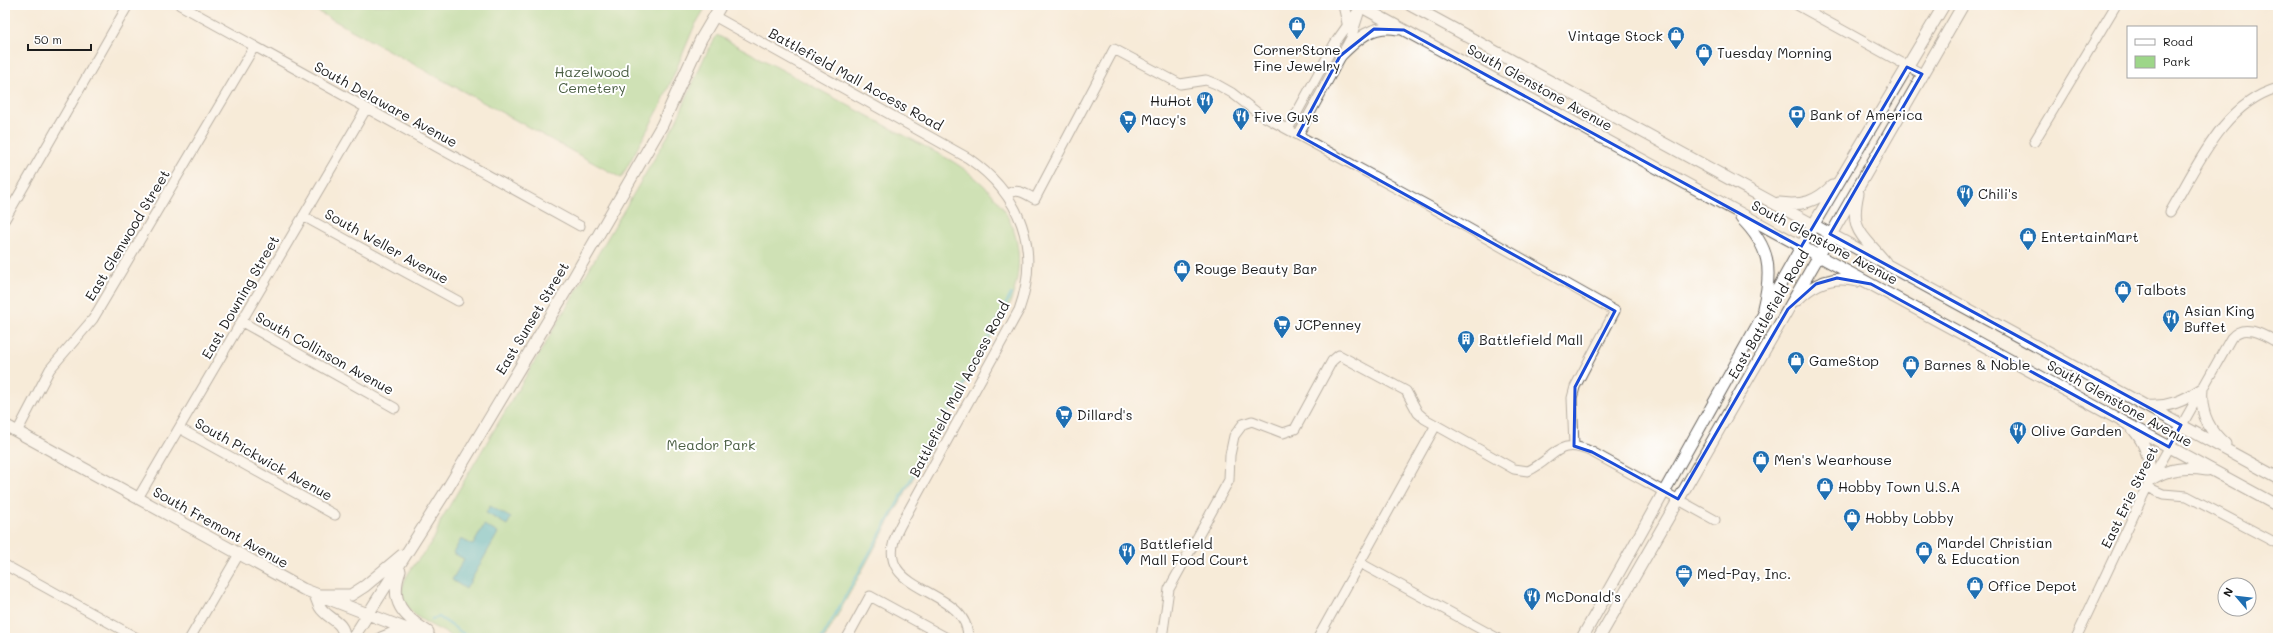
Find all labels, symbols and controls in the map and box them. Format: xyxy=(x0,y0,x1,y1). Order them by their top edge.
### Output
shop icon: CornerStone Fine Jewelry xyxy=(1287,15,1307,40)
street label: Battlefield Mall Access Road xyxy=(766,23,947,135)
shop icon: Vintage Stock xyxy=(1666,25,1686,50)
scale bar xyxy=(28,26,91,52)
place label: Vintage Stock xyxy=(1568,26,1663,45)
legend xyxy=(2127,26,2257,78)
text: 50 m xyxy=(34,31,62,47)
text: Road xyxy=(2163,33,2193,49)
street label: South Glenstone Avenue xyxy=(1464,39,1616,135)
place label: CornerStone Fine Jewelry xyxy=(1253,40,1341,75)
shop icon: Tuesday Morning xyxy=(1694,42,1714,67)
place label: Tuesday Morning xyxy=(1717,43,1832,62)
text: Park xyxy=(2163,53,2190,69)
street label: South Delaware Avenue xyxy=(311,57,461,151)
park label: Hazelwood Cemetery xyxy=(554,62,630,97)
restaurant icon: HuHot xyxy=(1195,90,1215,115)
place label: HuHot xyxy=(1150,91,1192,110)
bank icon: Bank of America xyxy=(1787,104,1807,129)
place label: Bank of America xyxy=(1810,105,1923,124)
restaurant icon: Five Guys xyxy=(1231,106,1251,131)
place label: Five Guys xyxy=(1254,107,1319,126)
supermarket icon: Macy's xyxy=(1118,109,1138,134)
place label: Macy's xyxy=(1141,110,1186,129)
street label: East Glenwood Street xyxy=(80,166,174,304)
restaurant icon: Chili's xyxy=(1955,183,1975,208)
place label: Chili's xyxy=(1978,184,2018,203)
street label: South Glenstone Avenue xyxy=(1748,195,1902,289)
street label: South Weller Avenue xyxy=(322,204,452,288)
shop icon: EntertainMart xyxy=(2018,226,2038,251)
place label: EntertainMart xyxy=(2041,227,2139,246)
street label: East Downing Street xyxy=(197,232,283,362)
street label: East Battlefield Road xyxy=(1723,246,1813,382)
street label: East Sunset Street xyxy=(491,258,573,378)
shop icon: Rouge Beauty Bar xyxy=(1172,258,1192,283)
place label: Rouge Beauty Bar xyxy=(1195,259,1317,278)
shop icon: Talbots xyxy=(2113,279,2133,304)
place label: Talbots xyxy=(2136,280,2186,299)
street label: Battlefield Mall Access Road xyxy=(905,298,1014,480)
place label: Asian King Buffet xyxy=(2184,301,2254,336)
street label: South Collinson Avenue xyxy=(252,307,398,399)
restaurant icon: Asian King Buffet xyxy=(2161,308,2181,333)
supermarket icon: JCPenney xyxy=(1272,314,1292,339)
place label: JCPenney xyxy=(1295,315,1361,334)
building icon: Battlefield Mall xyxy=(1456,329,1476,354)
place label: Battlefield Mall xyxy=(1479,330,1583,349)
shop icon: GameStop xyxy=(1786,350,1806,375)
place label: GameStop xyxy=(1809,351,1879,370)
shop icon: Barnes & Noble xyxy=(1901,354,1921,379)
place label: Barnes & Noble xyxy=(1924,355,2030,374)
street label: South Glenstone Avenue xyxy=(2044,355,2196,451)
supermarket icon: Dillard's xyxy=(1054,404,1074,429)
place label: Dillard's xyxy=(1077,405,1132,424)
street label: South Pickwick Avenue xyxy=(192,413,336,505)
restaurant icon: Olive Garden xyxy=(2008,420,2028,445)
place label: Olive Garden xyxy=(2031,421,2122,440)
park label: Meador Park xyxy=(667,435,755,454)
street label: East Erie Street xyxy=(2096,443,2162,551)
shop icon: Men's Wearhouse xyxy=(1751,449,1771,474)
place label: Men's Wearhouse xyxy=(1774,450,1892,469)
shop icon: Hobby Town U.S.A xyxy=(1815,476,1835,501)
place label: Hobby Town U.S.A xyxy=(1838,477,1960,496)
street label: South Fremont Avenue xyxy=(150,482,292,572)
shop icon: Hobby Lobby xyxy=(1842,507,1862,532)
place label: Hobby Lobby xyxy=(1865,508,1954,527)
place label: Mardel Christian & Education xyxy=(1937,533,2052,568)
place label: Battlefield Mall Food Court xyxy=(1140,534,1248,569)
shop icon: Mardel Christian & Education xyxy=(1914,540,1934,565)
restaurant icon: Battlefield Mall Food Court xyxy=(1117,541,1137,566)
office icon: Med-Pay, Inc. xyxy=(1674,563,1694,588)
place label: Med-Pay, Inc. xyxy=(1697,564,1791,583)
shop icon: Office Depot xyxy=(1965,575,1985,600)
place label: Office Depot xyxy=(1988,576,2077,595)
north arrow xyxy=(2217,577,2257,617)
text: N xyxy=(2219,585,2236,599)
restaurant icon: McDonald's xyxy=(1522,586,1542,611)
place label: McDonald's xyxy=(1545,587,1621,606)

